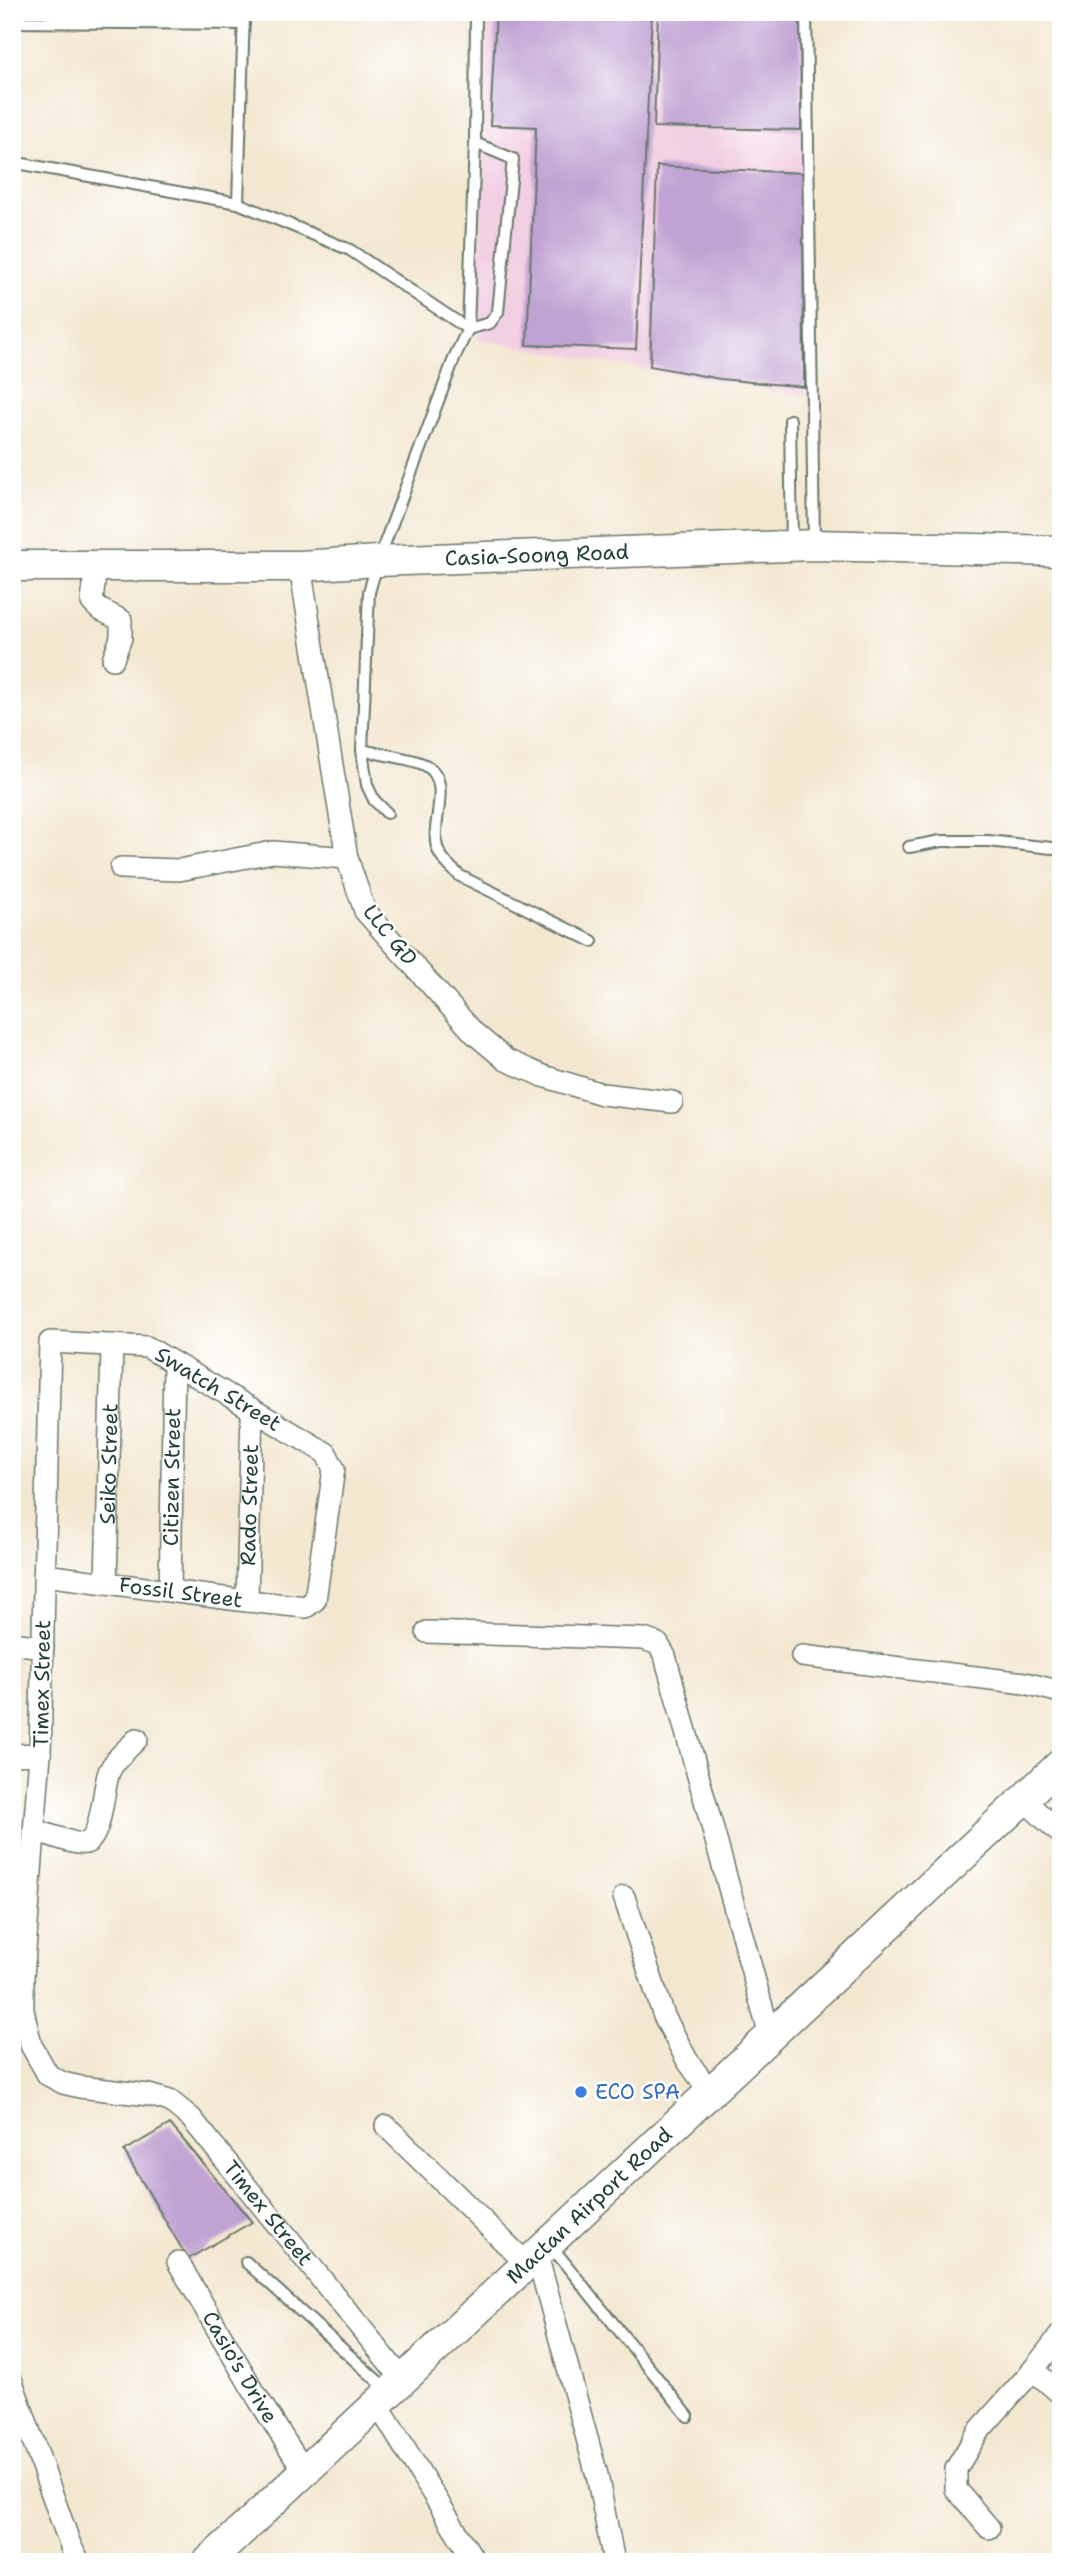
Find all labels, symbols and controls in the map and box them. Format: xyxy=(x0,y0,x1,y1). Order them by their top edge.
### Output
street label: Casia-Soong Road xyxy=(444,538,629,573)
street label: LLC GD xyxy=(357,898,423,972)
street label: Swatch Street xyxy=(150,1340,286,1438)
street label: Seiko Street xyxy=(93,1403,125,1525)
street label: Citizen Street xyxy=(157,1408,187,1546)
street label: Rado Street xyxy=(234,1444,265,1566)
street label: Fossil Street xyxy=(117,1571,244,1614)
street label: Timex Street xyxy=(27,1620,57,1748)
place label: ECO SPA xyxy=(595,2078,680,2106)
marker: ECO SPA xyxy=(573,2084,589,2100)
street label: Mactan Airport Road xyxy=(500,2121,678,2290)
street label: Timex Street xyxy=(217,2154,319,2272)
street label: Casio's Drive xyxy=(196,2306,284,2429)

